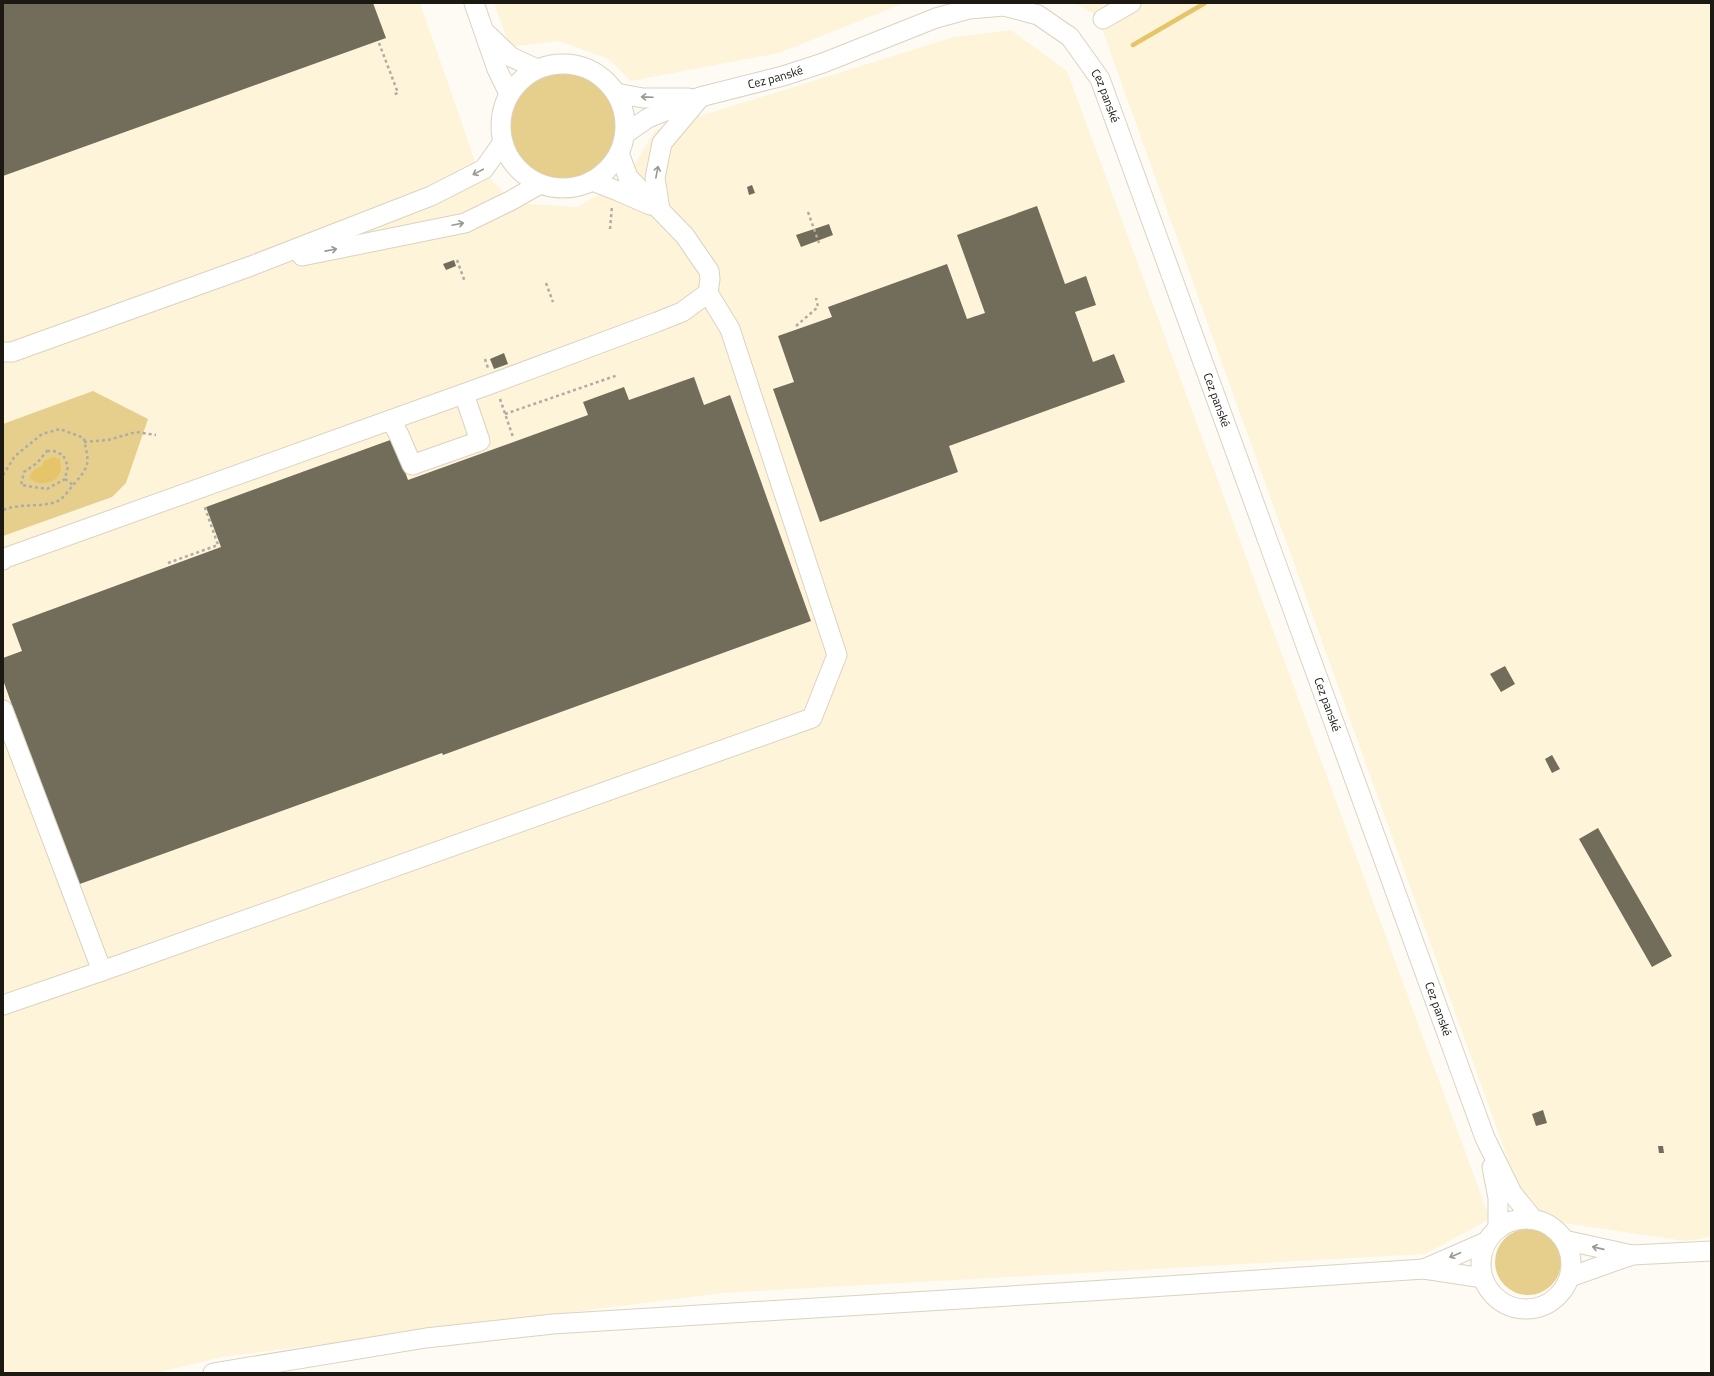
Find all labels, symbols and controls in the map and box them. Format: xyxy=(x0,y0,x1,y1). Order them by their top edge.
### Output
street label: Cez panské xyxy=(746,60,805,94)
street label: Cez panské xyxy=(1086,65,1125,125)
one-way arrow xyxy=(641,94,654,101)
one-way arrow xyxy=(653,165,661,178)
one-way arrow xyxy=(473,168,485,176)
one-way arrow xyxy=(451,220,464,228)
one-way arrow xyxy=(324,246,337,254)
street label: Cez panské xyxy=(1199,370,1236,430)
street label: Cez panské xyxy=(1309,675,1347,734)
street label: Cez panské xyxy=(1420,979,1457,1039)
one-way arrow xyxy=(1592,1243,1605,1251)
one-way arrow xyxy=(1450,1252,1462,1260)

